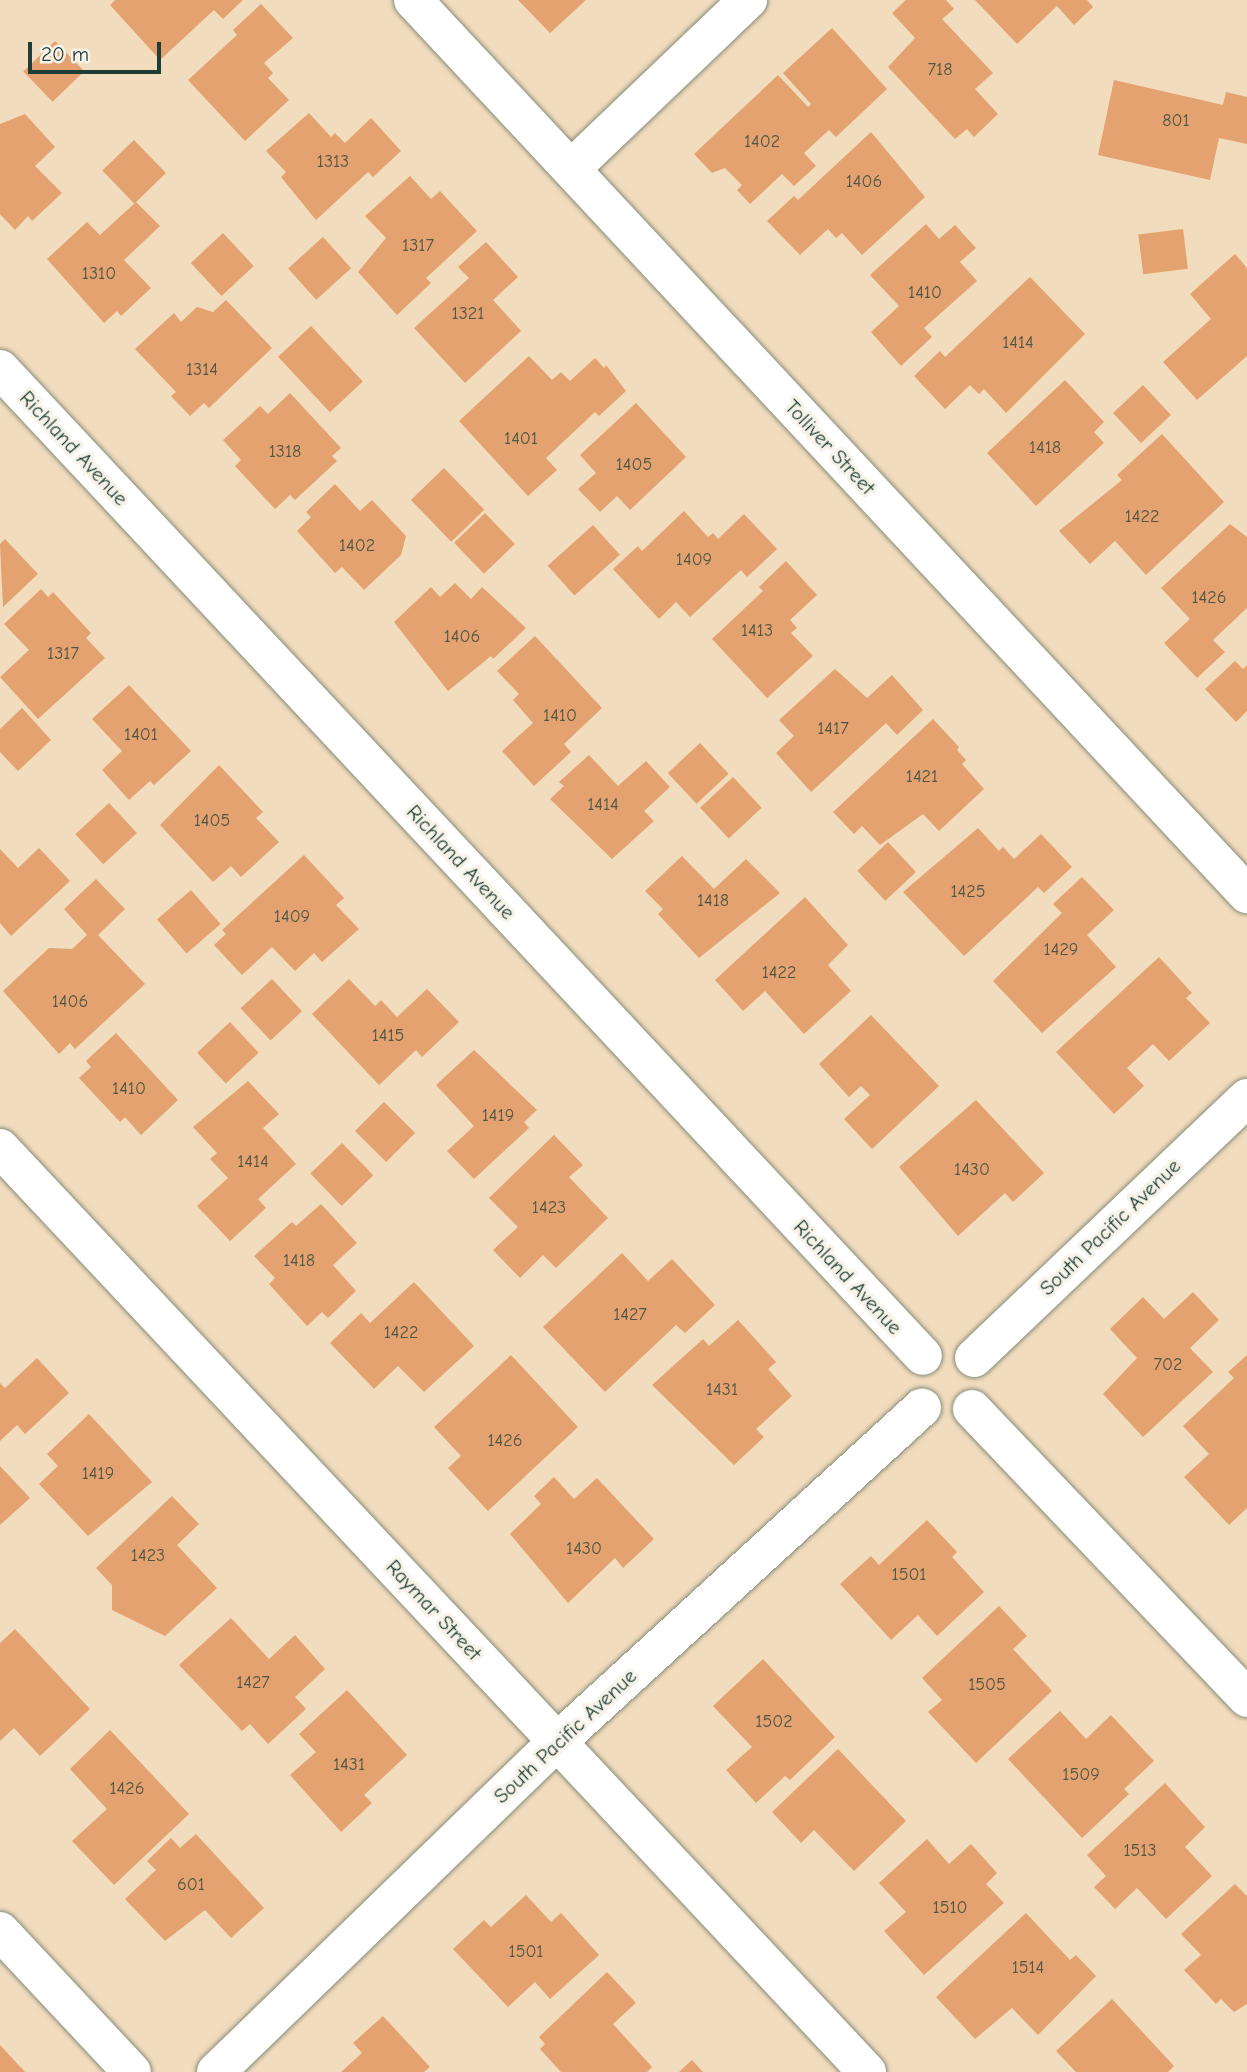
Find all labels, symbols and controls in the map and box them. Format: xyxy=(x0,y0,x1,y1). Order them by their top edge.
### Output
scale bar xyxy=(32,28,164,72)
text: 20 m xyxy=(41,42,89,66)
house number: 718 xyxy=(928,59,952,81)
house number: 801 xyxy=(1162,110,1190,132)
house number: 1402 xyxy=(744,131,780,153)
house number: 1313 xyxy=(317,151,349,173)
house number: 1406 xyxy=(846,171,882,193)
house number: 1317 xyxy=(402,235,434,257)
house number: 1310 xyxy=(82,263,116,285)
house number: 1410 xyxy=(908,282,942,304)
house number: 1321 xyxy=(452,303,484,325)
house number: 1414 xyxy=(1002,332,1034,354)
house number: 1314 xyxy=(186,359,218,381)
street label: Richland Avenue xyxy=(14,385,134,511)
street label: Tolliver Street xyxy=(780,394,880,500)
house number: 1401 xyxy=(504,428,538,450)
house number: 1418 xyxy=(1029,437,1061,459)
house number: 1318 xyxy=(269,441,301,463)
house number: 1405 xyxy=(616,454,652,476)
house number: 1422 xyxy=(1125,506,1159,528)
house number: 1402 xyxy=(339,535,375,557)
house number: 1409 xyxy=(676,549,712,571)
house number: 1426 xyxy=(1192,587,1226,609)
house number: 1413 xyxy=(741,620,773,642)
house number: 1406 xyxy=(444,626,480,648)
house number: 1317 xyxy=(47,643,79,665)
house number: 1410 xyxy=(543,705,577,727)
house number: 1417 xyxy=(817,718,849,740)
house number: 1401 xyxy=(124,724,158,746)
house number: 1421 xyxy=(906,766,938,788)
house number: 1414 xyxy=(587,794,619,816)
street label: Richland Avenue xyxy=(401,799,521,925)
house number: 1405 xyxy=(194,810,230,832)
house number: 1425 xyxy=(951,881,985,903)
house number: 1418 xyxy=(697,890,729,912)
house number: 1409 xyxy=(274,906,310,928)
house number: 1429 xyxy=(1044,939,1078,961)
house number: 1422 xyxy=(762,962,796,984)
house number: 1406 xyxy=(52,991,88,1013)
house number: 1415 xyxy=(372,1025,404,1047)
house number: 1410 xyxy=(112,1078,146,1100)
house number: 1419 xyxy=(482,1105,514,1127)
house number: 1414 xyxy=(237,1151,269,1173)
street label: South Pacific Avenue xyxy=(1034,1153,1186,1301)
house number: 1430 xyxy=(954,1159,990,1181)
house number: 1423 xyxy=(532,1197,566,1219)
street label: Richland Avenue xyxy=(788,1214,908,1340)
house number: 1418 xyxy=(283,1250,315,1272)
house number: 1427 xyxy=(613,1304,647,1326)
house number: 1422 xyxy=(384,1322,418,1344)
house number: 702 xyxy=(1154,1354,1182,1376)
house number: 1431 xyxy=(706,1379,738,1401)
house number: 1426 xyxy=(488,1430,522,1452)
house number: 1419 xyxy=(82,1463,114,1485)
house number: 1430 xyxy=(566,1538,602,1560)
house number: 1423 xyxy=(131,1545,165,1567)
street label: Raymar Street xyxy=(381,1554,487,1666)
house number: 1501 xyxy=(892,1564,926,1586)
street label: South Pacific Avenue xyxy=(488,1663,642,1809)
house number: 1427 xyxy=(236,1672,270,1694)
house number: 1505 xyxy=(968,1674,1006,1696)
house number: 1502 xyxy=(755,1711,793,1733)
house number: 1431 xyxy=(333,1754,365,1776)
house number: 1509 xyxy=(1062,1764,1100,1786)
house number: 1426 xyxy=(110,1778,144,1800)
house number: 1513 xyxy=(1123,1840,1157,1862)
house number: 601 xyxy=(177,1874,205,1896)
house number: 1510 xyxy=(933,1897,967,1919)
house number: 1501 xyxy=(509,1941,543,1963)
house number: 1514 xyxy=(1012,1957,1044,1979)

